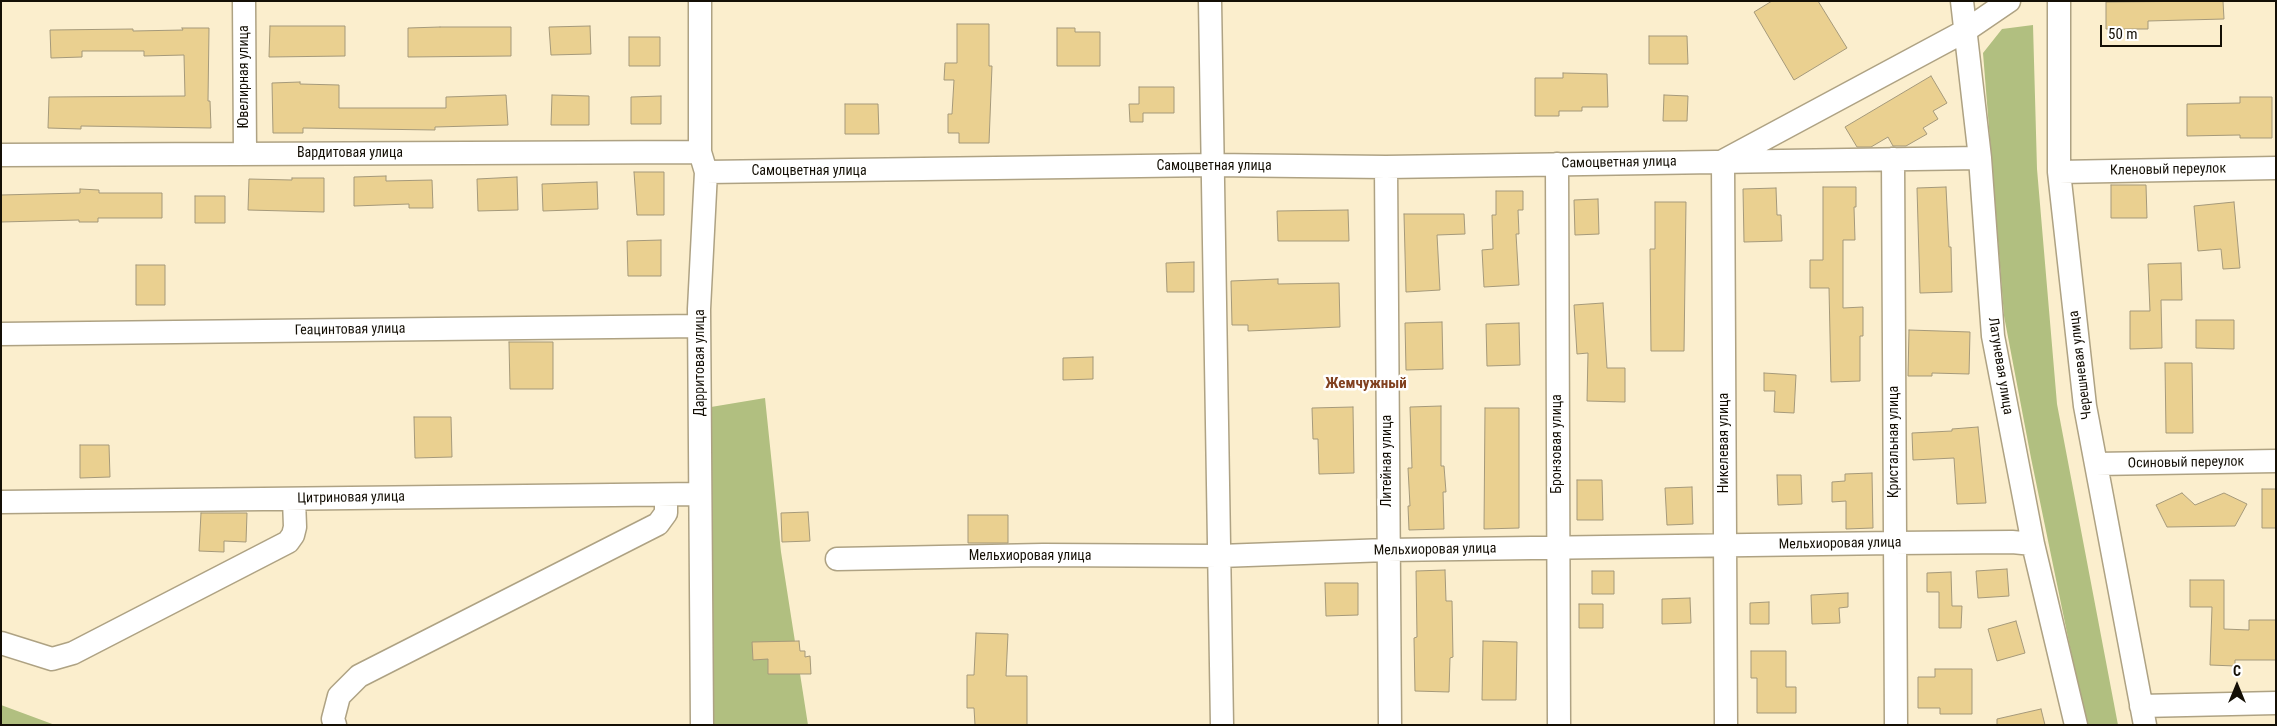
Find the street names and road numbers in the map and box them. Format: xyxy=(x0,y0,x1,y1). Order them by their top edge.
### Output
street label: Ювелирная улица xyxy=(236,25,252,129)
street label: Вардитовая улица xyxy=(297,145,403,161)
street label: Самоцветная улица xyxy=(1561,154,1677,172)
street label: Самоцветная улица xyxy=(1156,158,1272,174)
street label: Кленовый переулок xyxy=(2110,161,2226,179)
street label: Самоцветная улица xyxy=(751,163,867,179)
street label: Дарритовая улица xyxy=(692,309,708,417)
street label: Черешневая улица xyxy=(2066,310,2096,420)
street label: Латуневая улица xyxy=(1984,316,2016,416)
street label: Геацинтовая улица xyxy=(295,321,405,339)
street label: Кристальная улица xyxy=(1886,386,1902,498)
street label: Никелевая улица xyxy=(1716,393,1732,493)
street label: Бронзовая улица xyxy=(1549,394,1565,494)
street label: Литейная улица xyxy=(1379,415,1395,507)
street label: Осиновый переулок xyxy=(2128,454,2244,472)
street label: Цитриновая улица xyxy=(297,489,405,507)
street label: Мельхиоровая улица xyxy=(1778,535,1902,553)
street label: Мельхиоровая улица xyxy=(1373,541,1497,559)
street label: Мельхиоровая улица xyxy=(969,548,1091,564)

